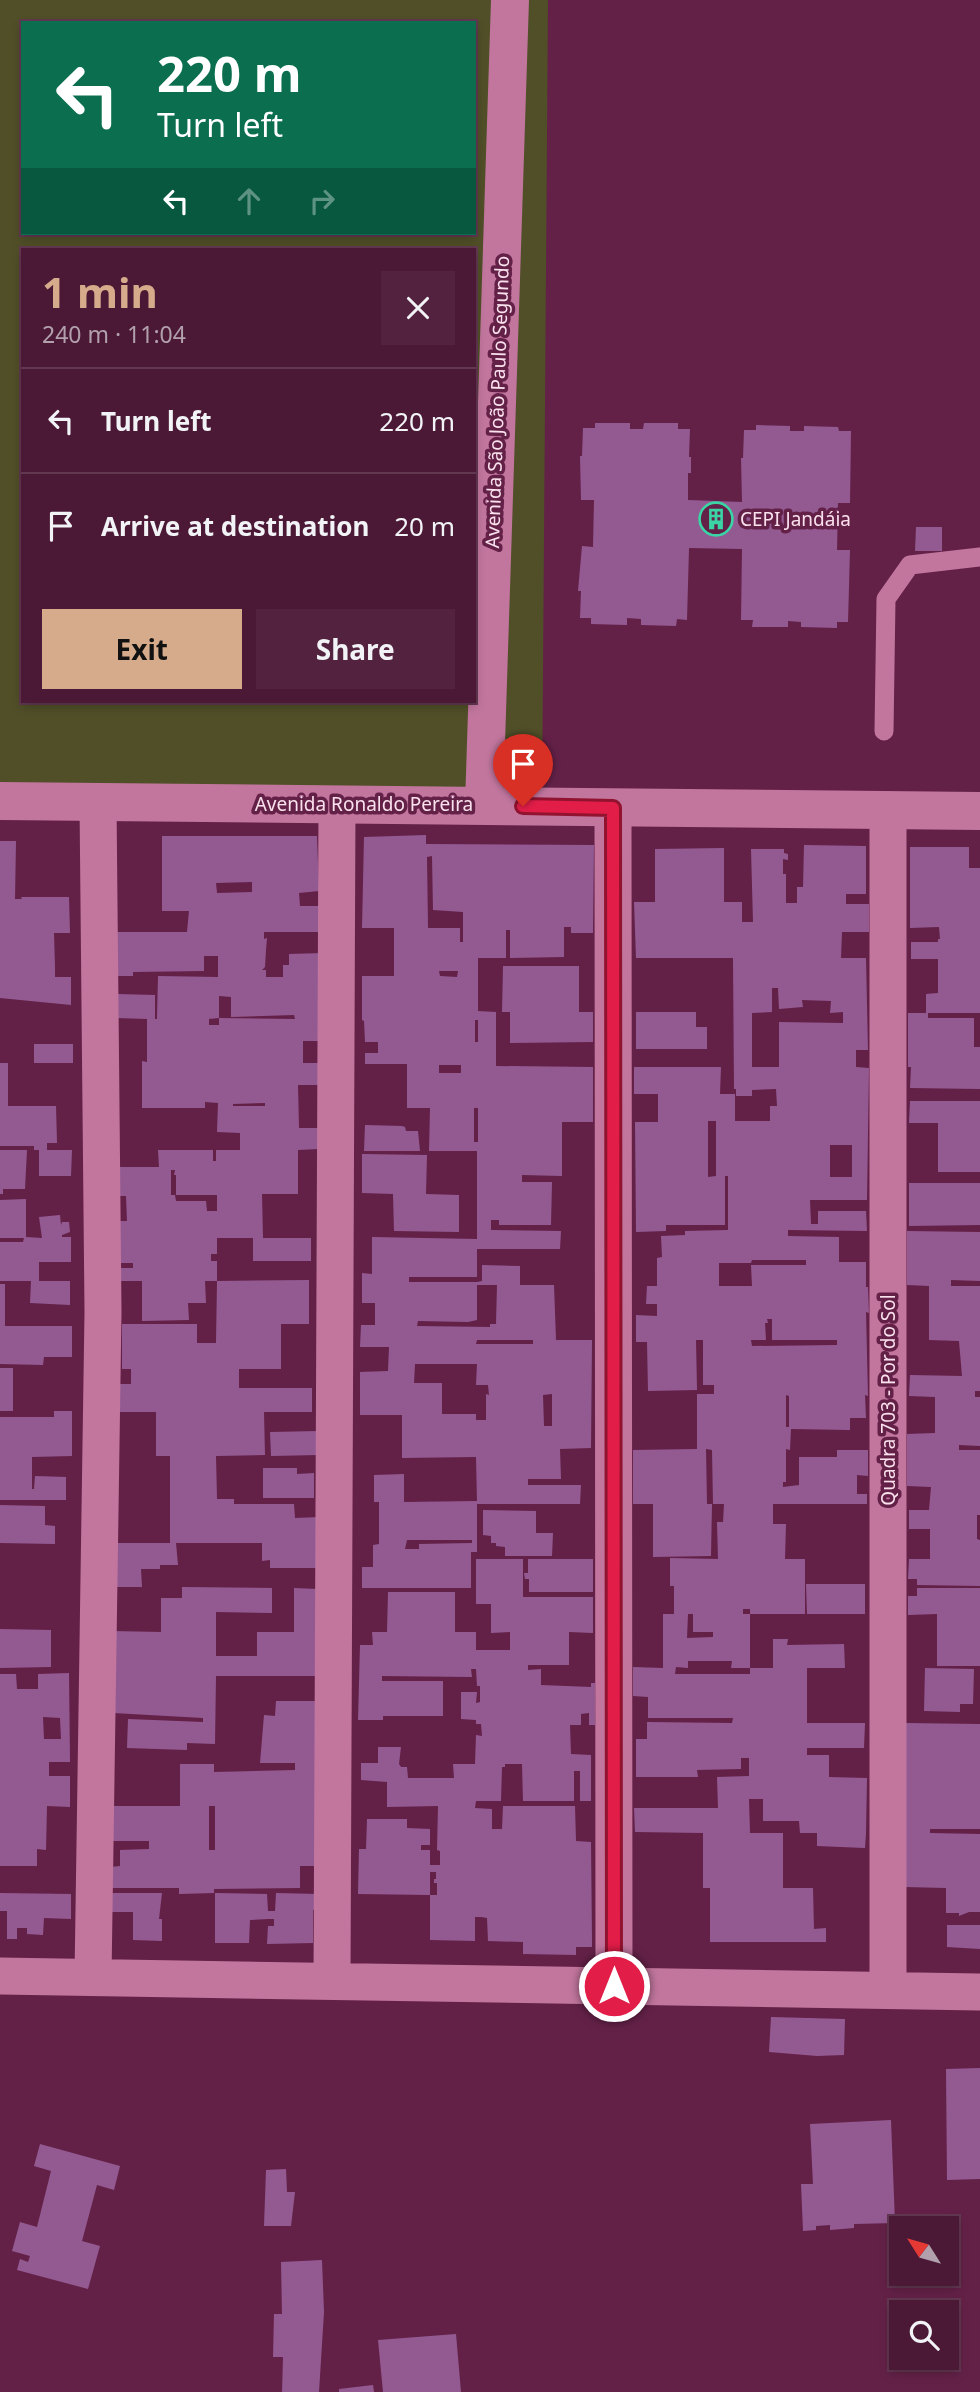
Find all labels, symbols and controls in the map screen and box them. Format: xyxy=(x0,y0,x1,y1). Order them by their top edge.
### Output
text: 220 m xyxy=(157,40,302,106)
icon: left xyxy=(42,49,133,140)
text: Turn left xyxy=(157,103,283,146)
icon: left xyxy=(157,182,195,220)
icon: ahead xyxy=(230,182,268,220)
icon: right xyxy=(303,182,341,220)
street label: Avenida São João Paulo Segundo xyxy=(479,255,515,549)
text: 1 min xyxy=(42,263,158,320)
button: close xyxy=(381,271,455,345)
text: 240 m · 11:04 xyxy=(42,318,186,350)
icon: left xyxy=(42,402,80,440)
text: Turn left xyxy=(101,403,212,439)
text: 220 m xyxy=(379,403,455,439)
building icon: CEPI Jandáia xyxy=(697,500,735,538)
place label: CEPI Jandáia xyxy=(740,506,851,532)
icon: arrive xyxy=(42,507,80,545)
text: Arrive at destination xyxy=(101,508,370,544)
text: 20 m xyxy=(394,508,455,544)
button: Exit xyxy=(42,609,242,689)
button: Share xyxy=(256,609,455,689)
pin xyxy=(493,734,553,806)
icon: arrive xyxy=(504,745,542,783)
street label: Avenida Ronaldo Pereira xyxy=(255,791,473,817)
street label: Quadra 703 - Por do Sol xyxy=(875,1294,901,1506)
position arrow xyxy=(577,1949,651,2023)
north arrow xyxy=(889,2216,959,2286)
map controls xyxy=(889,2216,959,2370)
button: search xyxy=(889,2300,959,2370)

